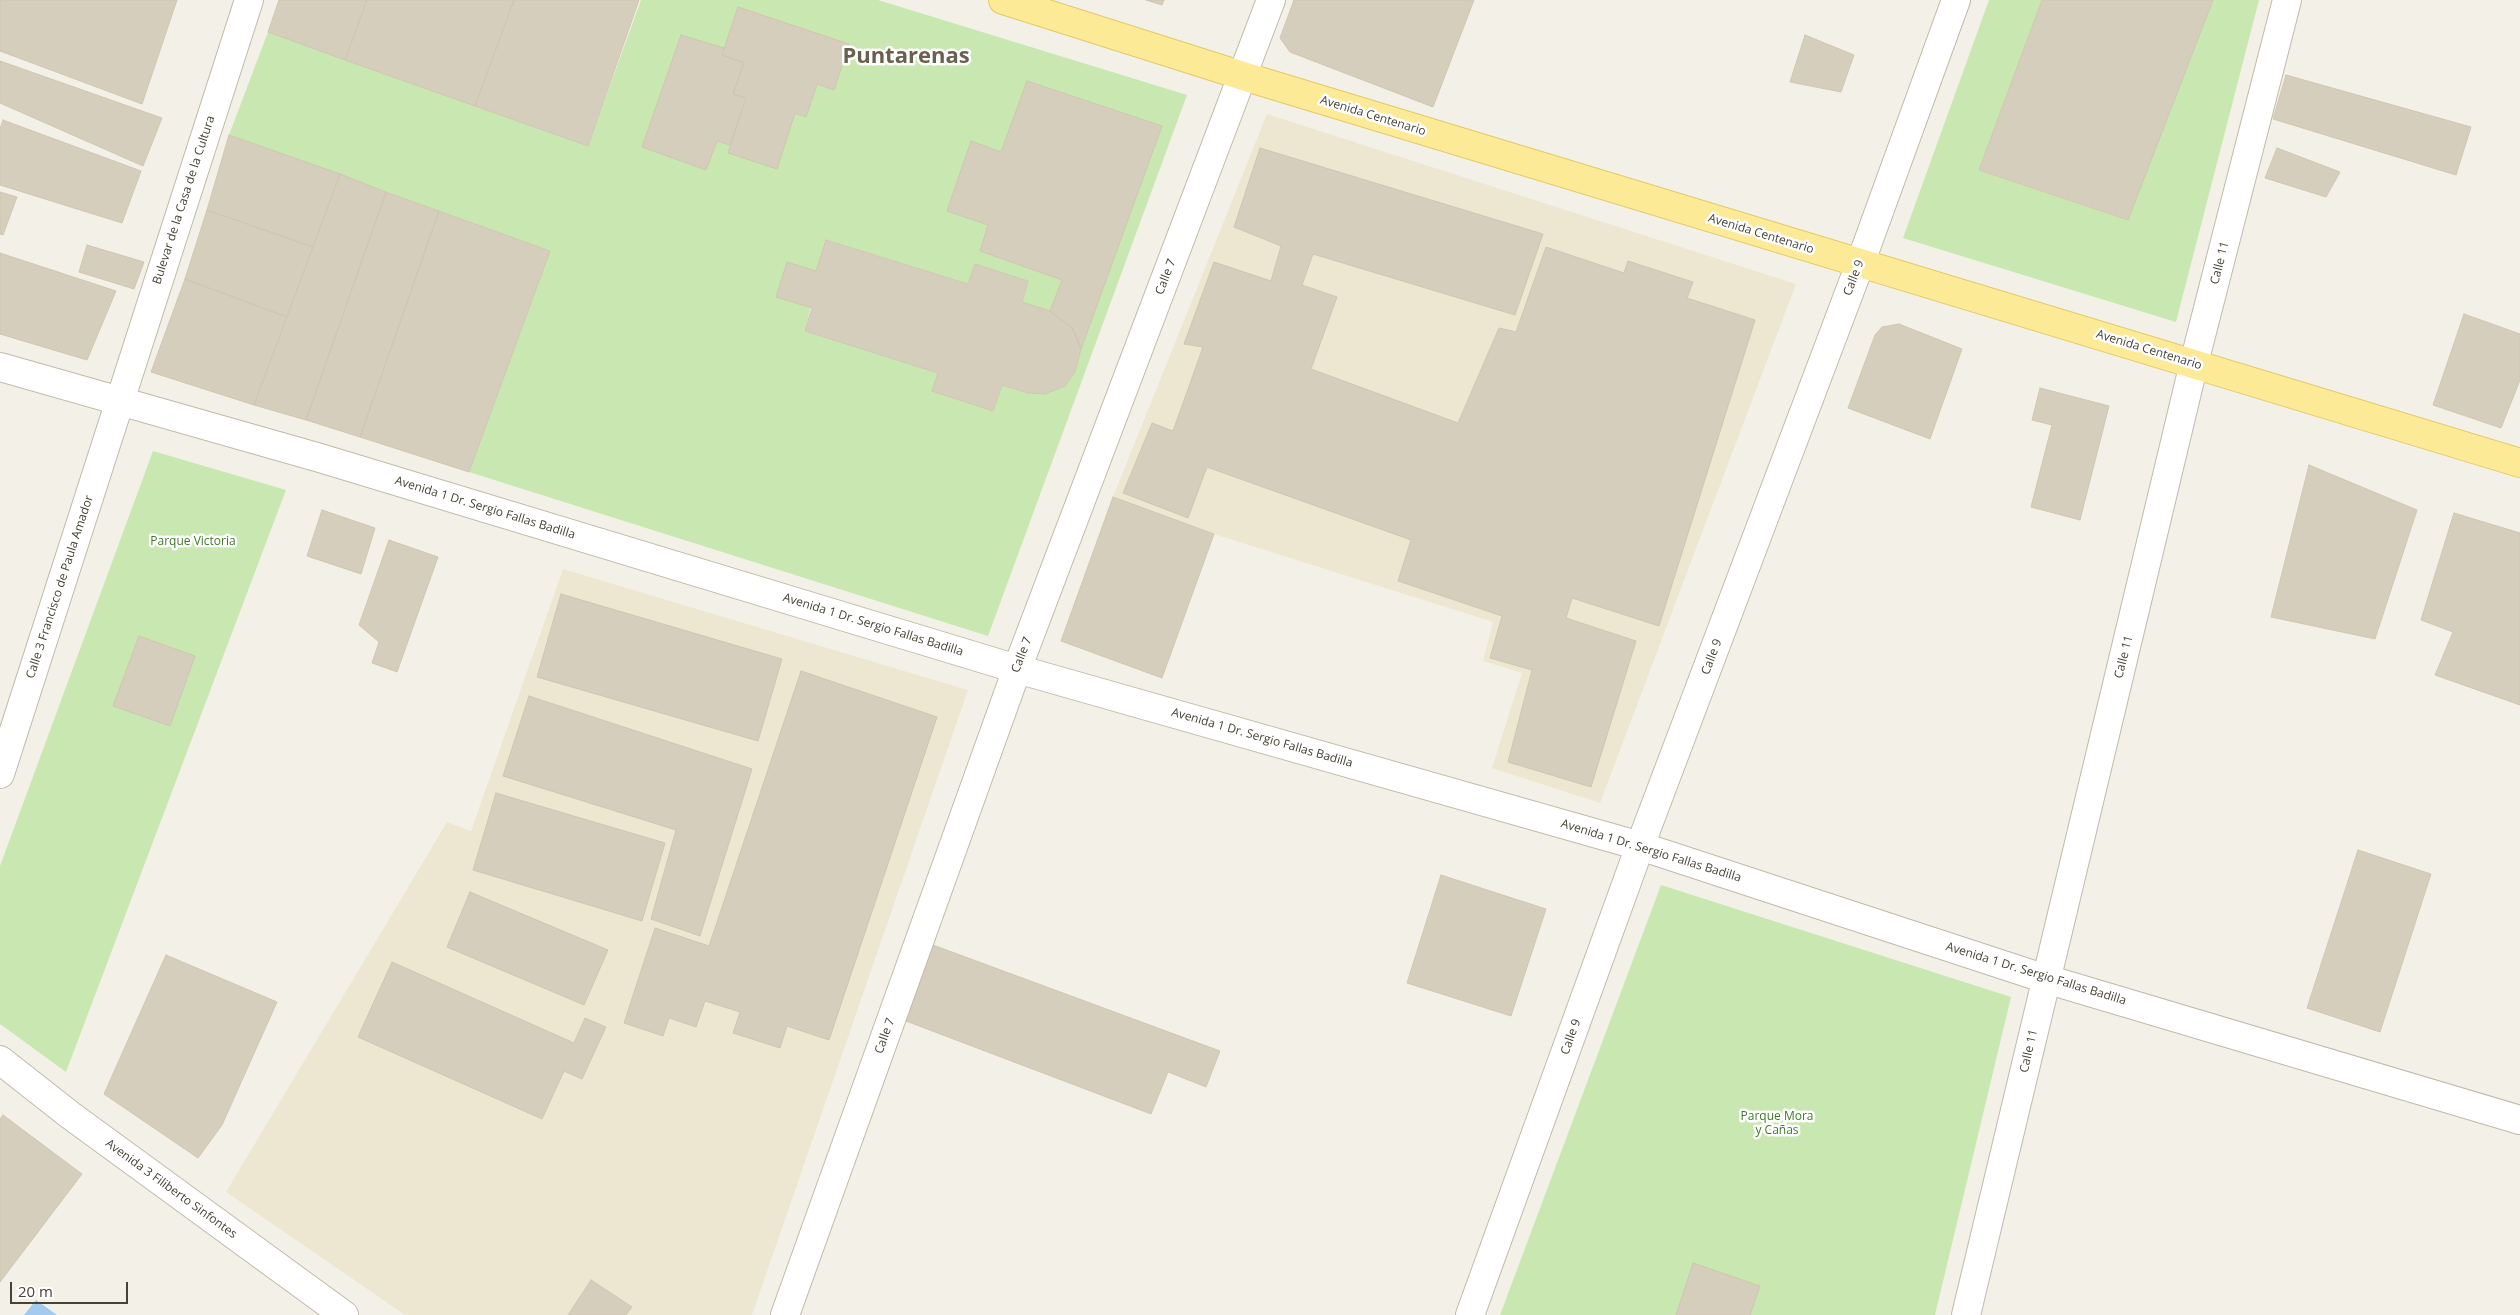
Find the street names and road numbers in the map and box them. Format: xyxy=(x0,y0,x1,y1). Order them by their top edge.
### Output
street label: Avenida Centenario xyxy=(1318,93,1428,139)
street label: Bulevar de la Casa de la Cultura xyxy=(150,114,218,286)
street label: Avenida Centenario xyxy=(1706,211,1816,257)
street label: Calle 11 xyxy=(2208,240,2232,286)
street label: Calle 7 xyxy=(1153,257,1179,297)
street label: Calle 9 xyxy=(1841,258,1867,298)
street label: Avenida Centenario xyxy=(2094,327,2204,373)
street label: Avenida 1 Dr. Sergio Fallas Badilla xyxy=(393,474,577,542)
street label: Calle 3 Francisco de Paula Amador xyxy=(24,494,96,680)
street label: Avenida 1 Dr. Sergio Fallas Badilla xyxy=(781,591,965,659)
street label: Calle 11 xyxy=(2112,634,2136,680)
street label: Calle 7 xyxy=(1009,635,1035,675)
street label: Calle 9 xyxy=(1699,637,1725,677)
street label: Avenida 1 Dr. Sergio Fallas Badilla xyxy=(1170,705,1354,771)
street label: Avenida 1 Dr. Sergio Fallas Badilla xyxy=(1559,817,1743,885)
street label: Avenida 1 Dr. Sergio Fallas Badilla xyxy=(1944,940,2128,1008)
street label: Calle 7 xyxy=(872,1016,898,1056)
street label: Calle 9 xyxy=(1558,1017,1584,1057)
street label: Calle 11 xyxy=(2017,1028,2041,1074)
street label: Avenida 3 Filiberto Sinfontes xyxy=(102,1136,240,1242)

